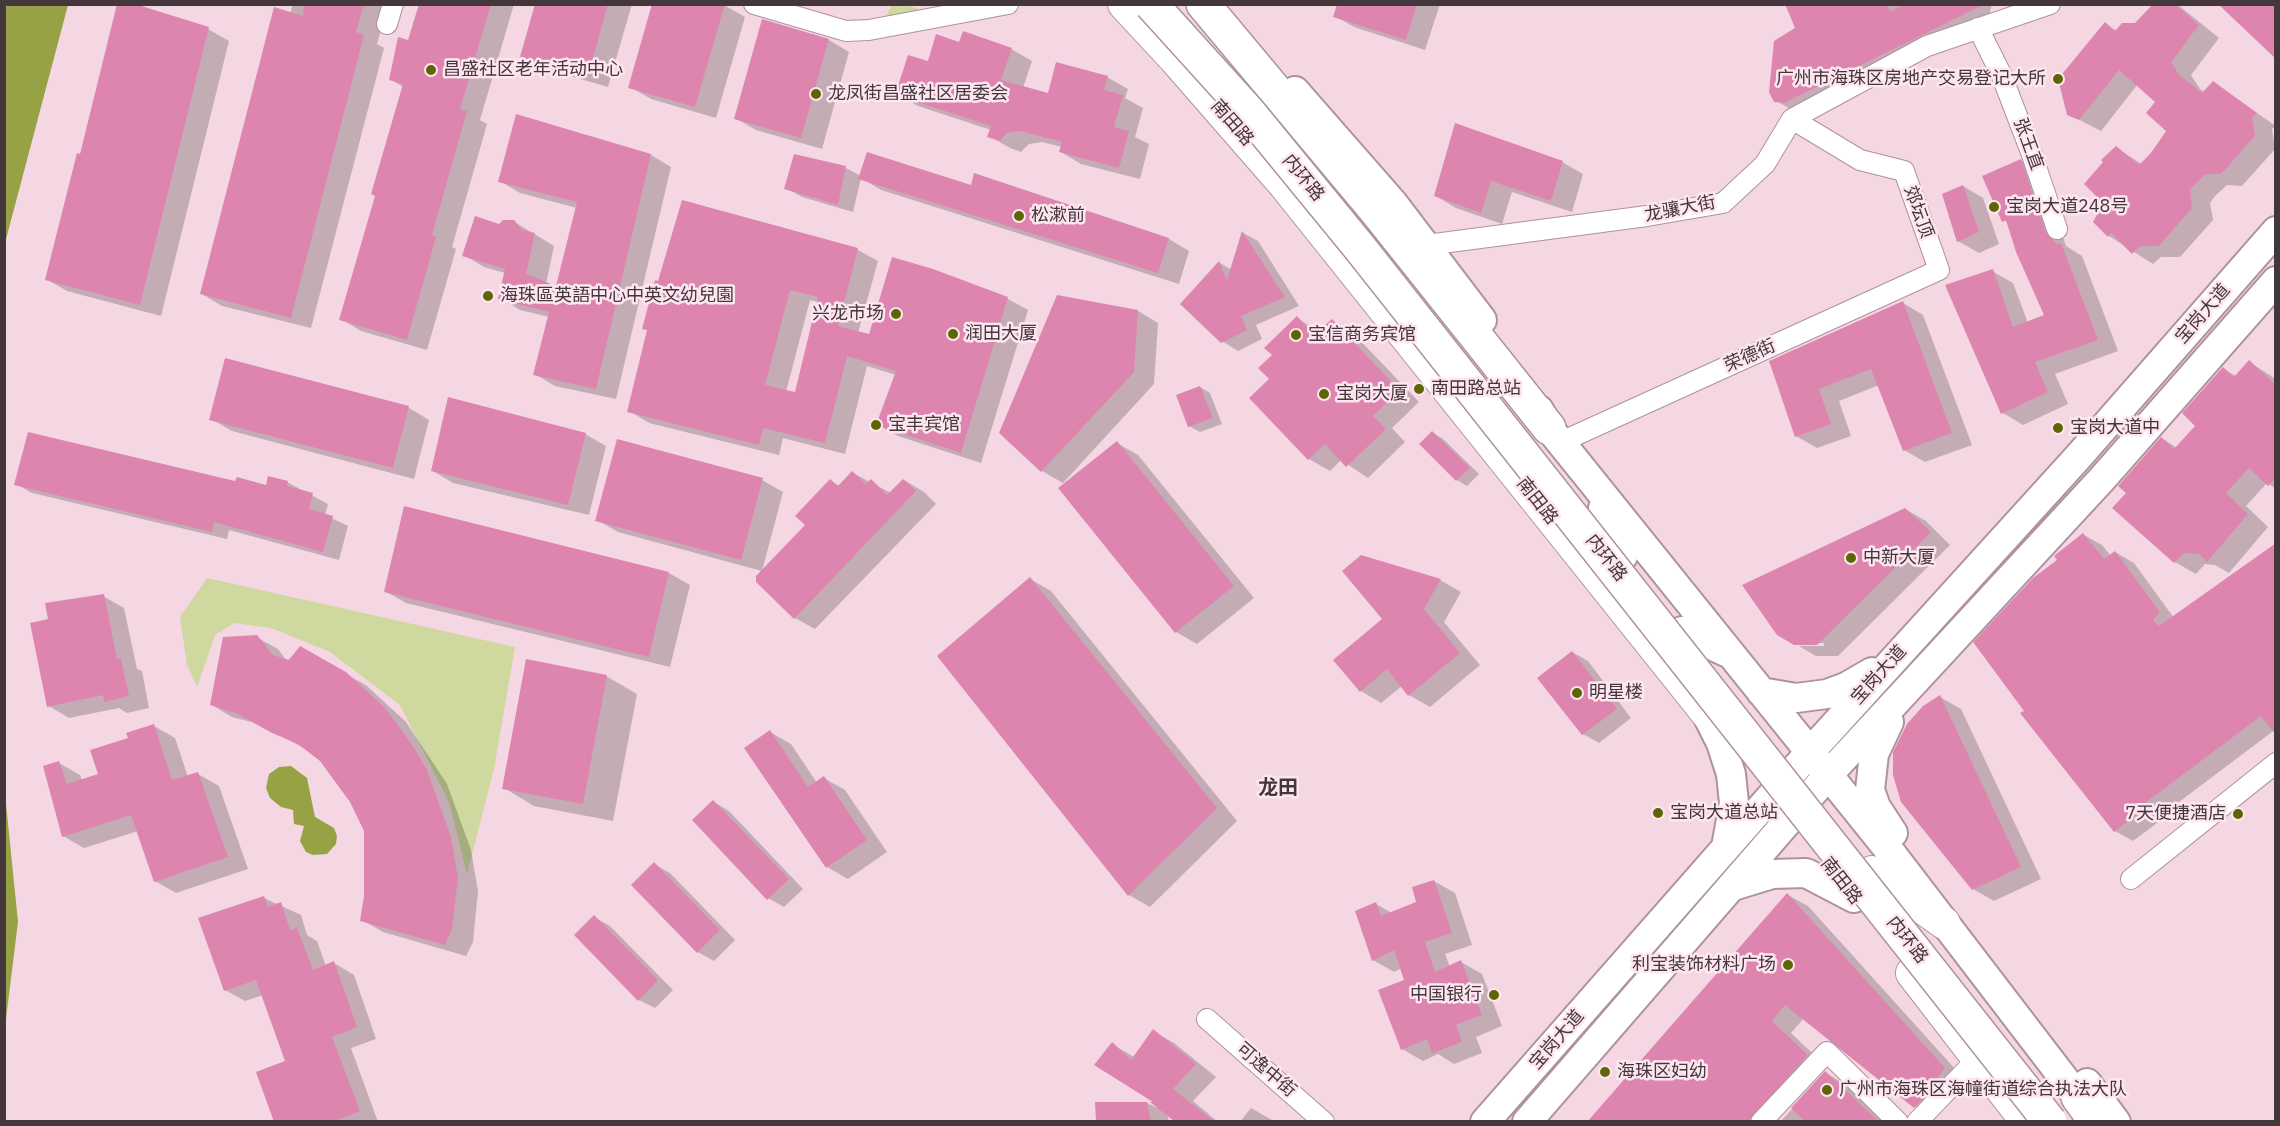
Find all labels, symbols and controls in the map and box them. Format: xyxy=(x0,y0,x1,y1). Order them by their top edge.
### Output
place label: 昌盛社区老年活动中心 xyxy=(443,59,623,81)
marker: 昌盛社区老年活动中心 xyxy=(424,63,438,77)
place label: 广州市海珠区房地产交易登记大所 xyxy=(1776,68,2046,90)
marker: 广州市海珠区房地产交易登记大所 xyxy=(2051,72,2065,86)
place label: 龙凤街昌盛社区居委会 xyxy=(828,83,1008,105)
marker: 龙凤街昌盛社区居委会 xyxy=(809,87,823,101)
street label: 南田路 xyxy=(1206,96,1258,150)
street label: 张王直 xyxy=(2009,115,2047,173)
street label: 内环路 xyxy=(1278,150,1328,206)
street label: 郊坛顶 xyxy=(1899,183,1937,241)
street label: 龙骧大街 xyxy=(1643,192,1717,226)
place label: 宝岗大道248号 xyxy=(2006,196,2128,218)
marker: 宝岗大道248号 xyxy=(1987,200,2001,214)
place label: 松漱前 xyxy=(1031,205,1085,227)
marker: 松漱前 xyxy=(1012,209,1026,223)
street label: 宝岗大道 xyxy=(2171,280,2235,348)
place label: 海珠區英語中心中英文幼兒園 xyxy=(500,285,734,307)
marker: 海珠區英語中心中英文幼兒園 xyxy=(481,289,495,303)
place label: 兴龙市场 xyxy=(812,303,884,325)
marker: 兴龙市场 xyxy=(889,307,903,321)
place label: 润田大厦 xyxy=(965,323,1037,345)
place label: 宝信商务宾馆 xyxy=(1308,324,1416,346)
marker: 润田大厦 xyxy=(946,327,960,341)
marker: 宝信商务宾馆 xyxy=(1289,328,1303,342)
street label: 荣德街 xyxy=(1721,335,1779,377)
place label: 南田路总站 xyxy=(1431,378,1521,400)
marker: 南田路总站 xyxy=(1412,382,1426,396)
place label: 宝岗大厦 xyxy=(1336,383,1408,405)
marker: 宝岗大厦 xyxy=(1317,387,1331,401)
place label: 宝丰宾馆 xyxy=(888,414,960,436)
place label: 宝岗大道中 xyxy=(2070,417,2160,439)
marker: 宝丰宾馆 xyxy=(869,418,883,432)
marker: 宝岗大道中 xyxy=(2051,421,2065,435)
street label: 南田路 xyxy=(1512,473,1562,529)
street label: 内环路 xyxy=(1581,530,1631,586)
place label: 中新大厦 xyxy=(1863,547,1935,569)
marker: 中新大厦 xyxy=(1844,551,1858,565)
street label: 宝岗大道 xyxy=(1847,641,1911,709)
place label: 明星楼 xyxy=(1589,682,1643,704)
marker: 明星楼 xyxy=(1570,686,1584,700)
district label: 龙田 xyxy=(1258,776,1298,800)
place label: 宝岗大道总站 xyxy=(1670,802,1778,824)
place label: 7天便捷酒店 xyxy=(2125,803,2226,825)
marker: 宝岗大道总站 xyxy=(1651,806,1665,820)
marker: 7天便捷酒店 xyxy=(2231,807,2245,821)
street label: 南田路 xyxy=(1816,853,1866,909)
street label: 内环路 xyxy=(1882,912,1932,968)
place label: 利宝装饰材料广场 xyxy=(1632,954,1776,976)
marker: 利宝装饰材料广场 xyxy=(1781,958,1795,972)
place label: 中国银行 xyxy=(1410,984,1482,1006)
marker: 中国银行 xyxy=(1487,988,1501,1002)
street label: 宝岗大道 xyxy=(1525,1006,1589,1074)
street label: 可逸中街 xyxy=(1232,1038,1300,1102)
place label: 海珠区妇幼 xyxy=(1617,1061,1707,1083)
marker: 海珠区妇幼 xyxy=(1598,1065,1612,1079)
place label: 广州市海珠区海幢街道综合执法大队 xyxy=(1839,1079,2127,1101)
marker: 广州市海珠区海幢街道综合执法大队 xyxy=(1820,1083,1834,1097)

